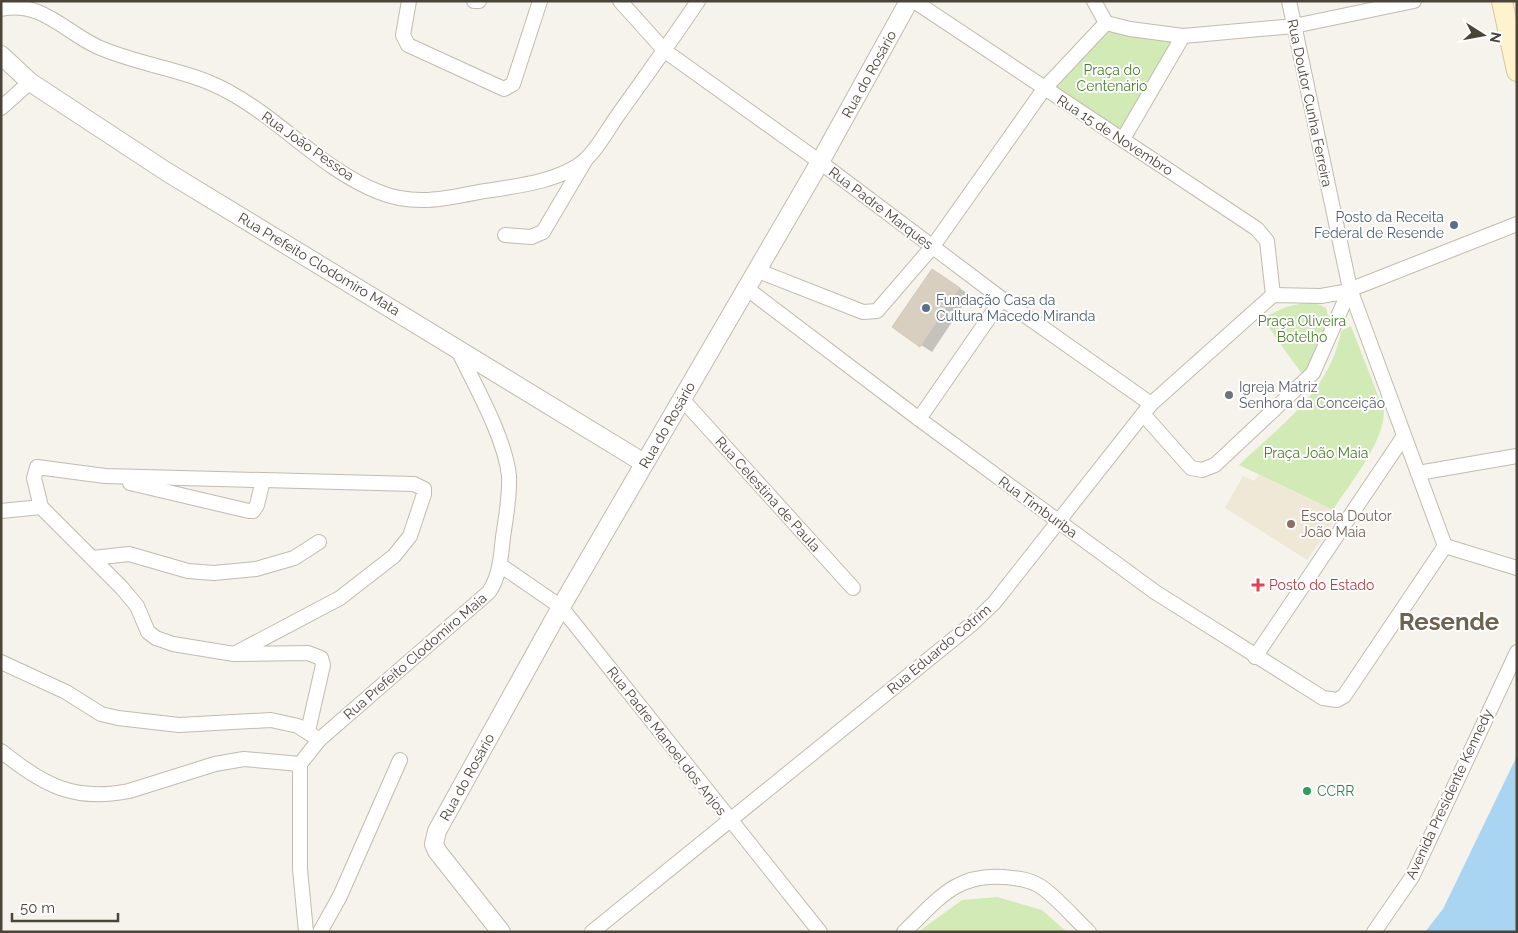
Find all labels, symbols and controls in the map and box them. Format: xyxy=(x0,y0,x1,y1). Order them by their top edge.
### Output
north arrow xyxy=(1458,10,1508,60)
street label: Rua Doutor Cunha Ferreira xyxy=(1284,18,1336,188)
street label: Rua do Rosário xyxy=(838,28,900,120)
text: N xyxy=(1487,31,1505,44)
park label: Praça do Centenário xyxy=(1077,62,1147,94)
street label: Rua 15 de Novembro xyxy=(1054,92,1176,178)
street label: Rua João Pessoa xyxy=(259,108,357,184)
street label: Rua Padre Marques xyxy=(826,164,937,253)
street label: Rua Prefeito Clodomiro Mata xyxy=(235,209,403,319)
place label: Posto da Receita Federal de Resende xyxy=(1314,209,1444,241)
marker: Posto da Receita Federal de Resende xyxy=(1448,219,1460,231)
place label: Fundação Casa da Cultura Macedo Miranda xyxy=(936,292,1095,324)
marker: Fundação Casa da Cultura Macedo Miranda xyxy=(920,302,932,314)
park label: Praça Oliveira Botelho xyxy=(1258,313,1346,345)
street label: Rua do Rosário xyxy=(636,379,698,471)
place label: Igreja Matriz Senhora da Conceição xyxy=(1239,379,1385,411)
marker: Igreja Matriz Senhora da Conceição xyxy=(1223,389,1235,401)
street label: Rua Celestina de Paula xyxy=(712,433,824,555)
park label: Praça João Maia xyxy=(1264,445,1368,461)
street label: Rua Timburiba xyxy=(995,473,1081,541)
place label: Escola Doutor João Maia xyxy=(1301,508,1392,540)
marker: Escola Doutor João Maia xyxy=(1285,518,1297,530)
place label: Posto do Estado xyxy=(1269,577,1374,593)
marker: Posto do Estado xyxy=(1251,578,1265,592)
street label: Rua Prefeito Clodomiro Maia xyxy=(340,590,490,722)
street label: Rua Eduardo Cotrim xyxy=(884,601,994,697)
district label: Resende xyxy=(1399,607,1499,636)
street label: Rua Padre Manoel dos Anjos xyxy=(604,663,730,819)
street label: Avenida Presidente Kennedy xyxy=(1402,706,1496,882)
street label: Rua do Rosário xyxy=(436,731,498,823)
place label: CCRR xyxy=(1317,783,1354,799)
marker: CCRR xyxy=(1301,785,1313,797)
scale bar xyxy=(12,890,119,922)
text: 50 m xyxy=(20,899,55,917)

